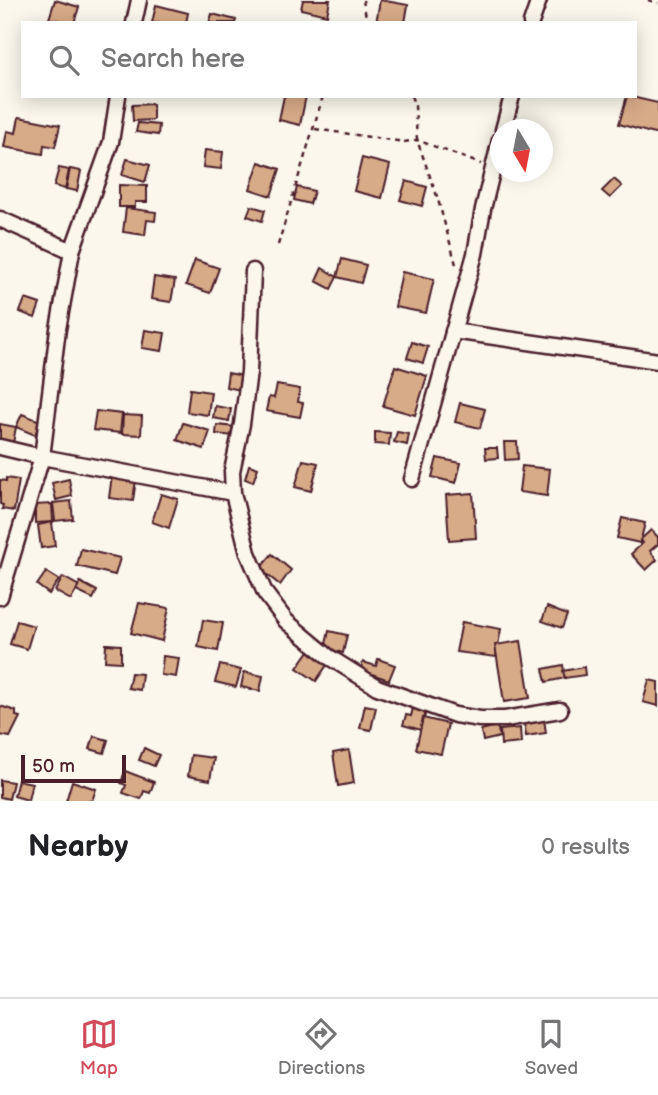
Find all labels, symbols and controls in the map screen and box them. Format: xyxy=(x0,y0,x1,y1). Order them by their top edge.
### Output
search box xyxy=(21,21,637,98)
icon: search xyxy=(45,41,83,79)
text: Search here xyxy=(101,44,245,75)
north arrow xyxy=(490,119,553,182)
scale bar xyxy=(21,752,126,784)
text: 50 m xyxy=(32,755,75,778)
text: Nearby xyxy=(28,829,128,865)
text: 0 results xyxy=(541,833,630,861)
tab: Map xyxy=(80,1015,118,1080)
tab: Directions xyxy=(278,1015,365,1080)
tab: Saved xyxy=(525,1015,578,1080)

